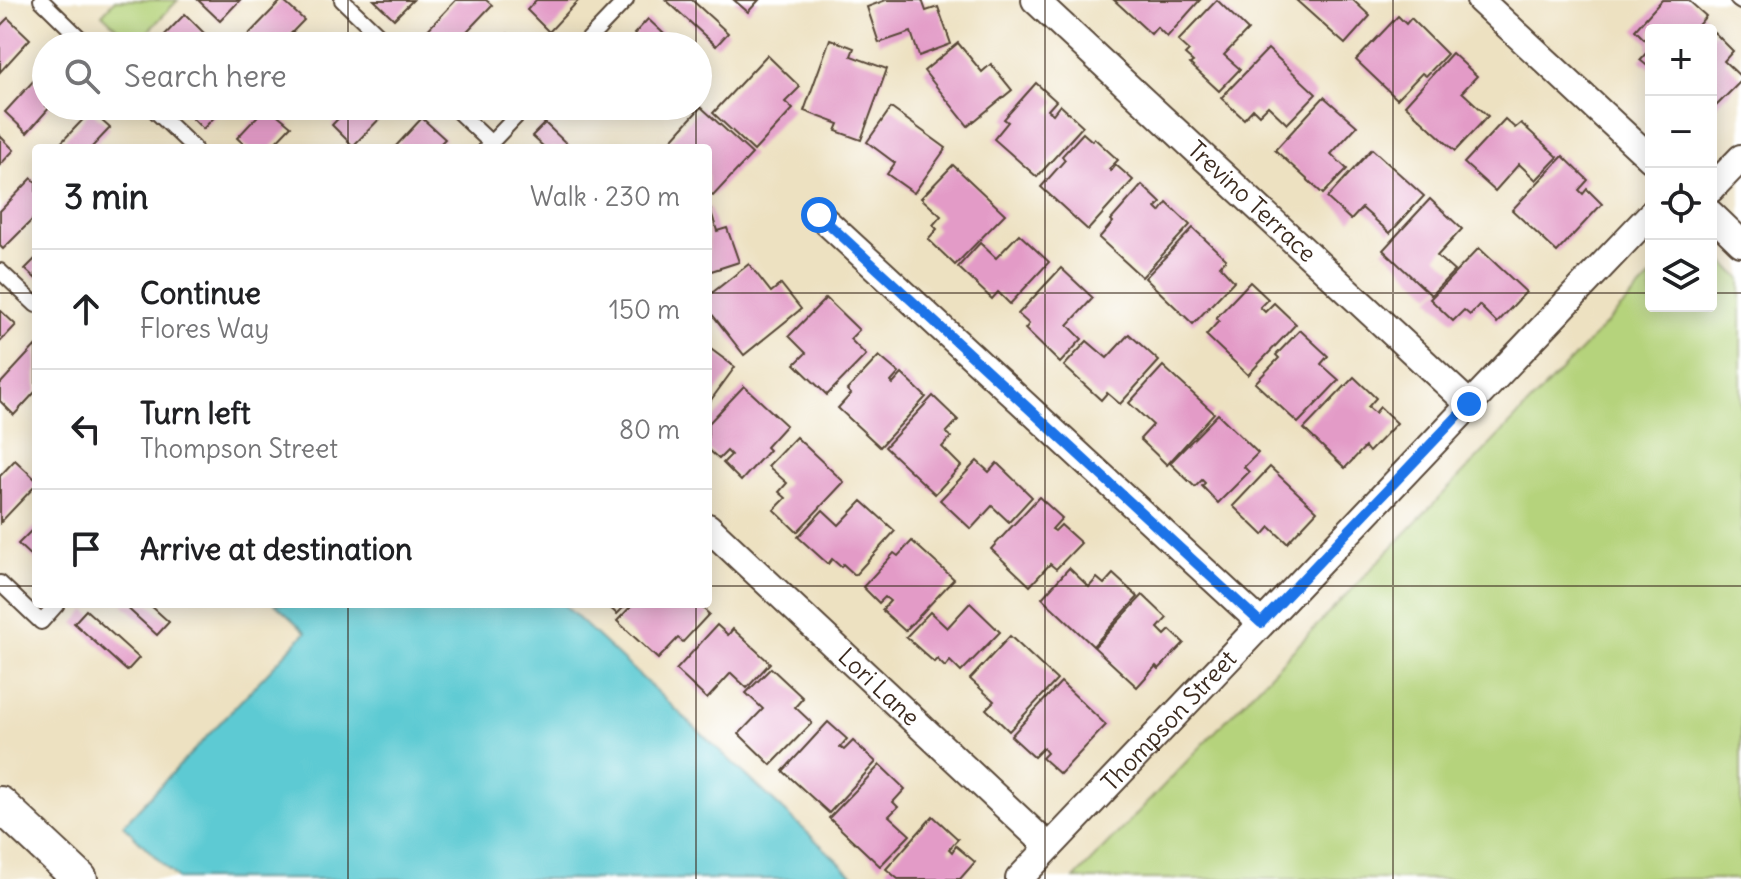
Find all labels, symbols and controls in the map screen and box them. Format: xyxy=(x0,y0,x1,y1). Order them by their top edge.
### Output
map controls xyxy=(1645,24,1717,312)
button: + xyxy=(1645,24,1717,96)
search box xyxy=(32,32,712,120)
icon: search xyxy=(60,54,104,98)
text: Search here xyxy=(124,57,287,95)
button: − xyxy=(1645,96,1717,168)
street label: Trevino Terrace xyxy=(1182,134,1323,268)
button: locate xyxy=(1645,168,1717,240)
text: 3 min xyxy=(64,175,149,218)
text: Walk · 230 m xyxy=(530,180,680,213)
route start xyxy=(801,197,837,233)
button: layers xyxy=(1645,240,1717,312)
text: Continue xyxy=(140,274,261,312)
icon: ahead xyxy=(64,287,108,331)
text: 150 m xyxy=(609,293,680,326)
text: Flores Way xyxy=(140,312,269,345)
route end xyxy=(1451,386,1487,422)
text: Turn left xyxy=(140,394,251,432)
icon: left xyxy=(64,407,108,451)
text: 80 m xyxy=(619,413,680,446)
text: Thompson Street xyxy=(140,432,338,465)
icon: arrive xyxy=(64,527,108,571)
text: Arrive at destination xyxy=(140,530,412,568)
street label: Lori Lane xyxy=(832,641,926,732)
street label: Thompson Street xyxy=(1095,644,1242,797)

